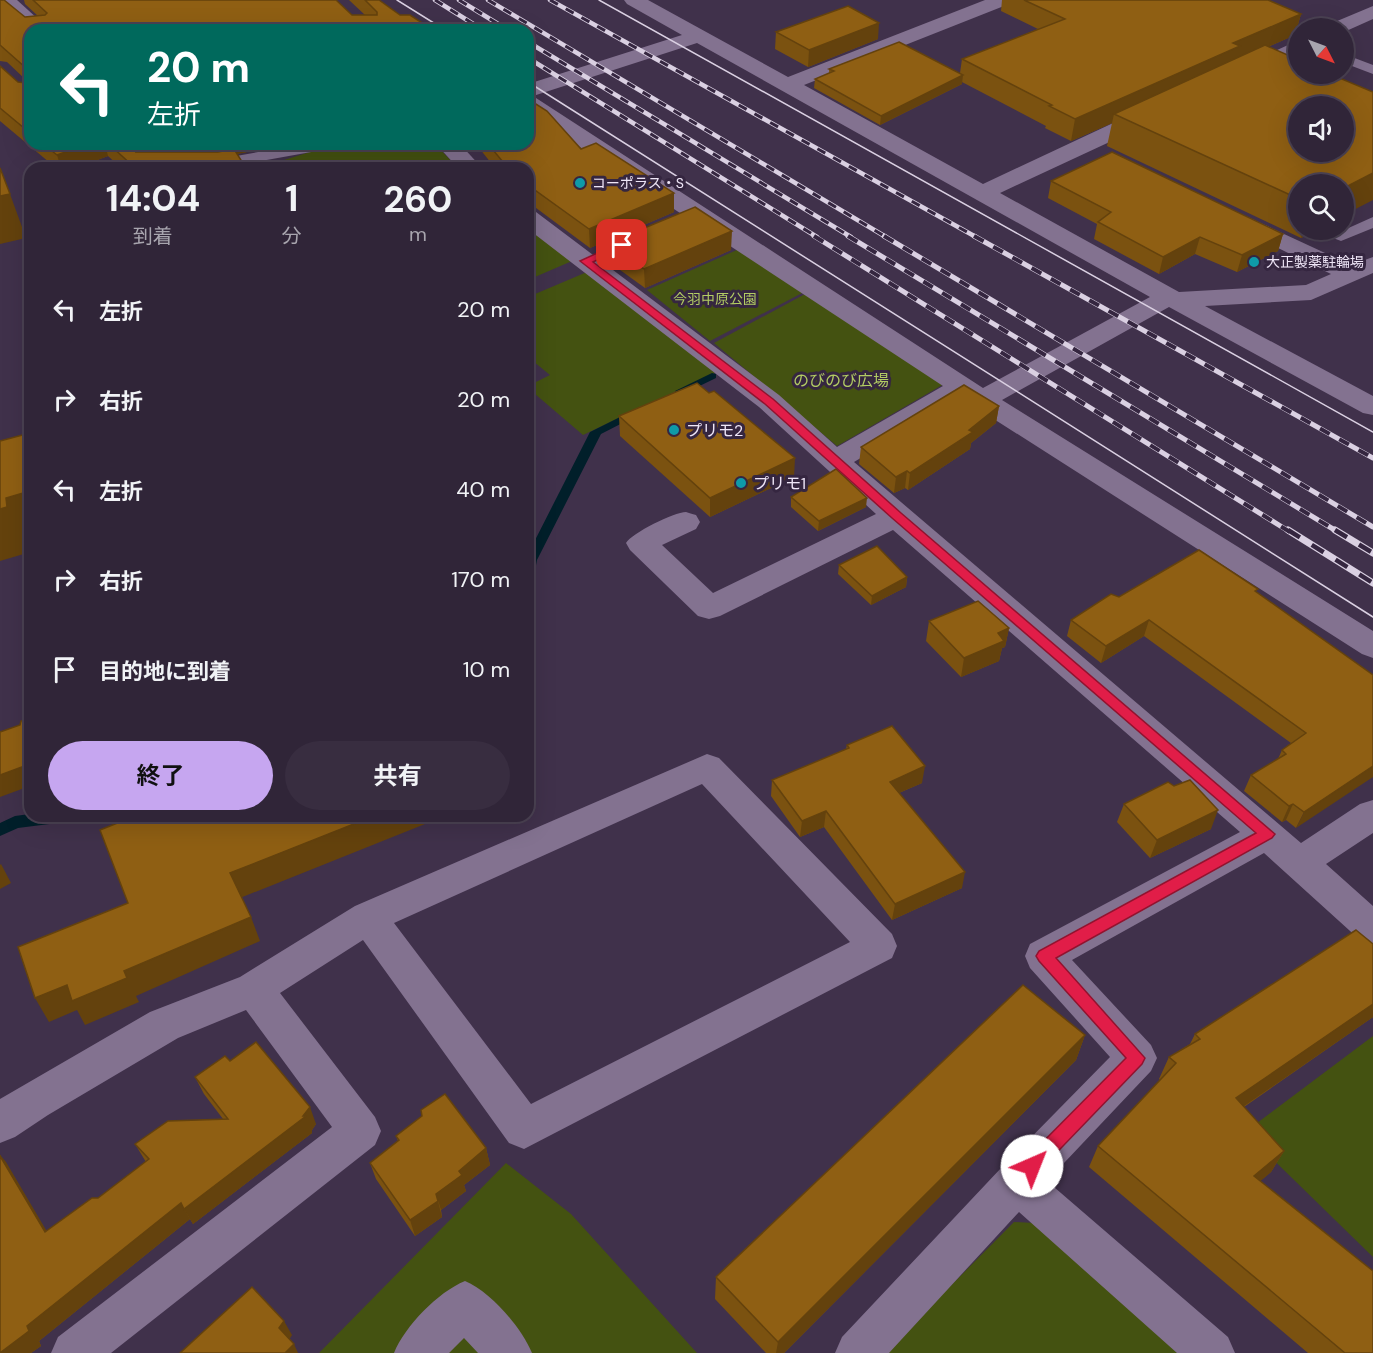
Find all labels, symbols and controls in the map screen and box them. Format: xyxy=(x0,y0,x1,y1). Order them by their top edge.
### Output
north arrow xyxy=(1288,18,1354,84)
map controls xyxy=(1288,18,1354,240)
text: 20 m xyxy=(147,40,250,95)
icon: left xyxy=(48,48,126,126)
button: sound xyxy=(1288,96,1354,162)
text: 左折 xyxy=(147,97,201,132)
place label: コーポラス・S xyxy=(592,174,684,192)
button: search xyxy=(1288,174,1354,240)
text: 14:04 xyxy=(106,175,200,222)
text: 1 xyxy=(285,175,298,222)
text: 260 xyxy=(383,176,452,223)
marker: コーポラス・S xyxy=(573,176,587,190)
pin xyxy=(596,219,647,270)
text: m xyxy=(409,221,427,247)
text: 到着 xyxy=(133,223,173,249)
text: 分 xyxy=(282,223,302,249)
icon: arrive xyxy=(605,228,638,261)
place label: 大正製薬駐輪場 xyxy=(1266,253,1364,271)
marker: 大正製薬駐輪場 xyxy=(1247,255,1261,269)
park label: 今羽中原公園 xyxy=(673,290,757,308)
icon: left xyxy=(48,293,81,326)
text: 20 m xyxy=(457,295,510,324)
text: 左折 xyxy=(99,297,143,326)
park label: のびのび広場 xyxy=(793,370,889,391)
icon: right xyxy=(48,383,81,416)
text: 20 m xyxy=(457,385,510,414)
text: 右折 xyxy=(99,387,143,416)
place label: プリモ2 xyxy=(686,420,743,441)
marker: プリモ2 xyxy=(667,423,681,437)
icon: left xyxy=(48,473,81,506)
place label: プリモ1 xyxy=(753,473,806,494)
text: 40 m xyxy=(456,475,510,504)
marker: プリモ1 xyxy=(734,476,748,490)
text: 左折 xyxy=(99,477,143,506)
icon: right xyxy=(48,563,81,596)
text: 170 m xyxy=(451,565,510,594)
text: 右折 xyxy=(99,567,143,596)
icon: arrive xyxy=(48,653,81,686)
text: 10 m xyxy=(463,655,510,684)
text: 目的地に到着 xyxy=(99,657,231,686)
button: 終了 xyxy=(48,741,273,810)
button: 共有 xyxy=(285,741,510,810)
position arrow xyxy=(1000,1134,1064,1198)

